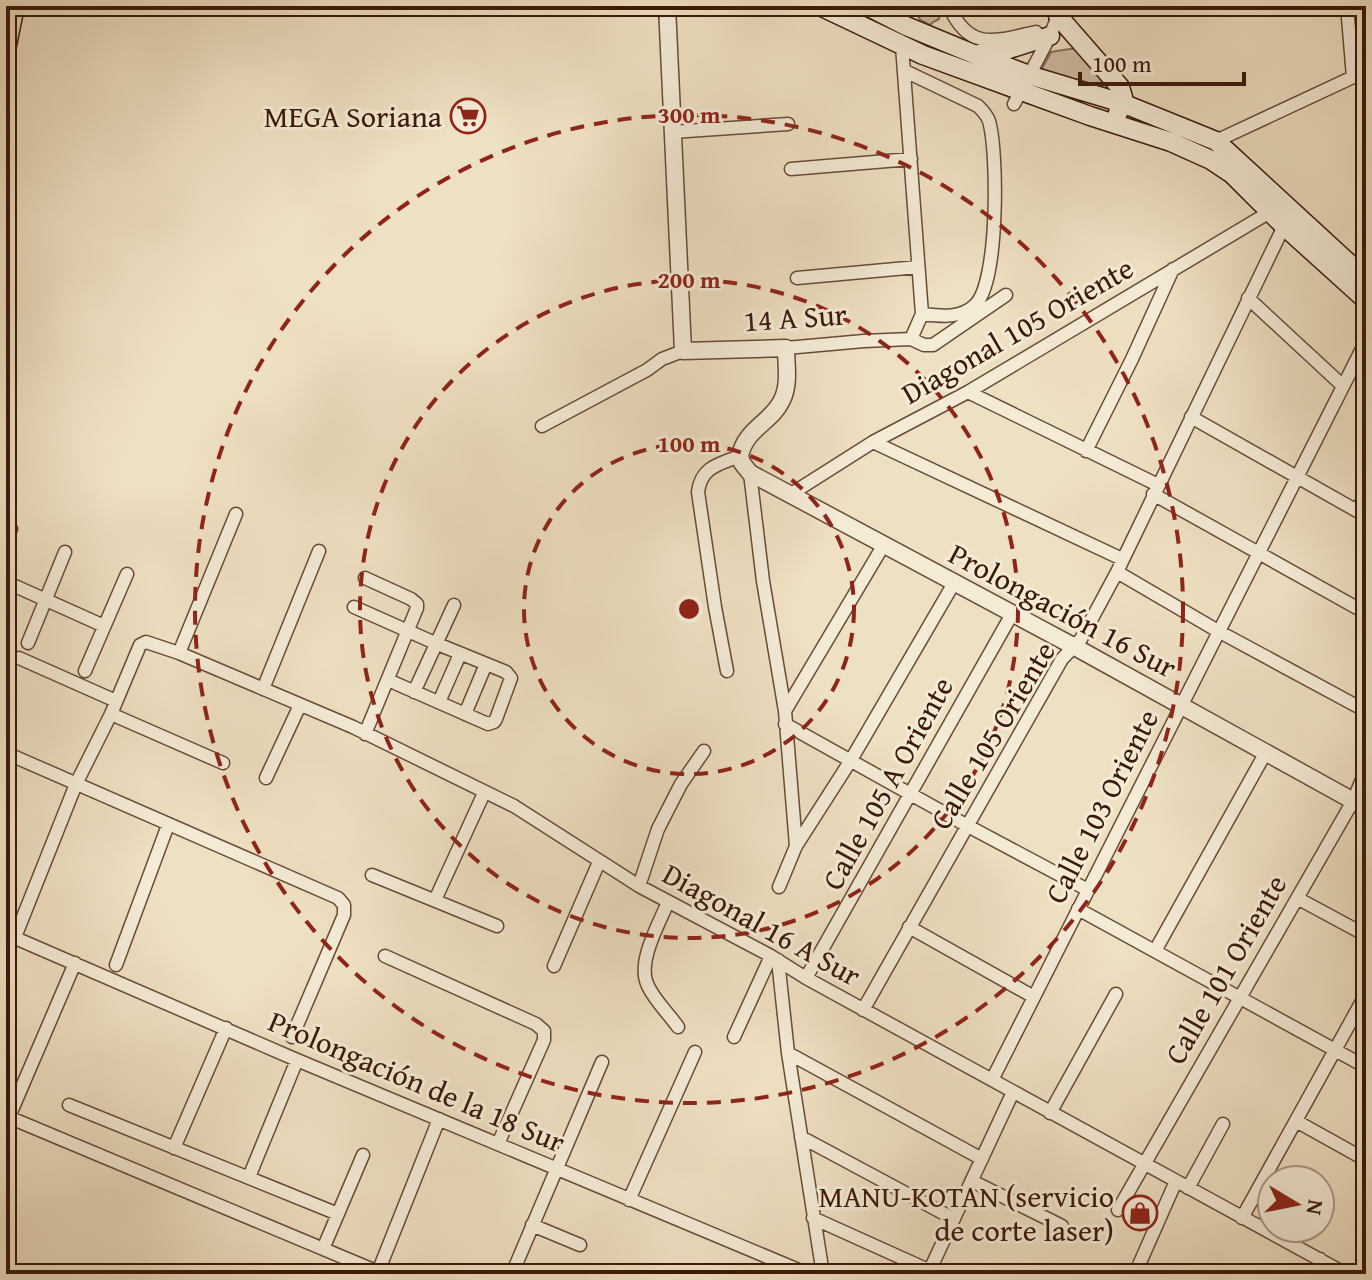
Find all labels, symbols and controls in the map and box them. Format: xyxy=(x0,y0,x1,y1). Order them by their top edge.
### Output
scale bar xyxy=(1080,36,1244,86)
text: 100 m xyxy=(1092,46,1152,81)
place label: MEGA Soriana xyxy=(264,94,442,138)
supermarket icon: MEGA Soriana xyxy=(449,97,487,135)
text: 300 m xyxy=(657,97,721,132)
street label: Diagonal 105 Oriente xyxy=(893,246,1141,414)
text: 200 m xyxy=(657,262,721,297)
street label: 14 A Sur xyxy=(742,291,848,343)
text: 100 m xyxy=(657,426,721,461)
street label: Prolongación 16 Sur xyxy=(941,531,1185,689)
centre of rings xyxy=(675,595,703,623)
street label: Calle 105 Oriente xyxy=(918,633,1066,837)
street label: Calle 105 A Oriente xyxy=(810,669,964,897)
street label: Calle 103 Oriente xyxy=(1033,701,1169,911)
street label: Diagonal 16 A Sur xyxy=(655,851,869,997)
street label: Calle 101 Oriente xyxy=(1153,866,1297,1072)
street label: Prolongación de la 18 Sur xyxy=(262,999,572,1163)
north arrow xyxy=(1256,1164,1336,1244)
place label: MANU-KOTAN (servicio de corte laser) xyxy=(819,1174,1114,1252)
shop icon: MANU-KOTAN (servicio de corte laser) xyxy=(1121,1194,1159,1232)
text: N xyxy=(1299,1197,1333,1218)

